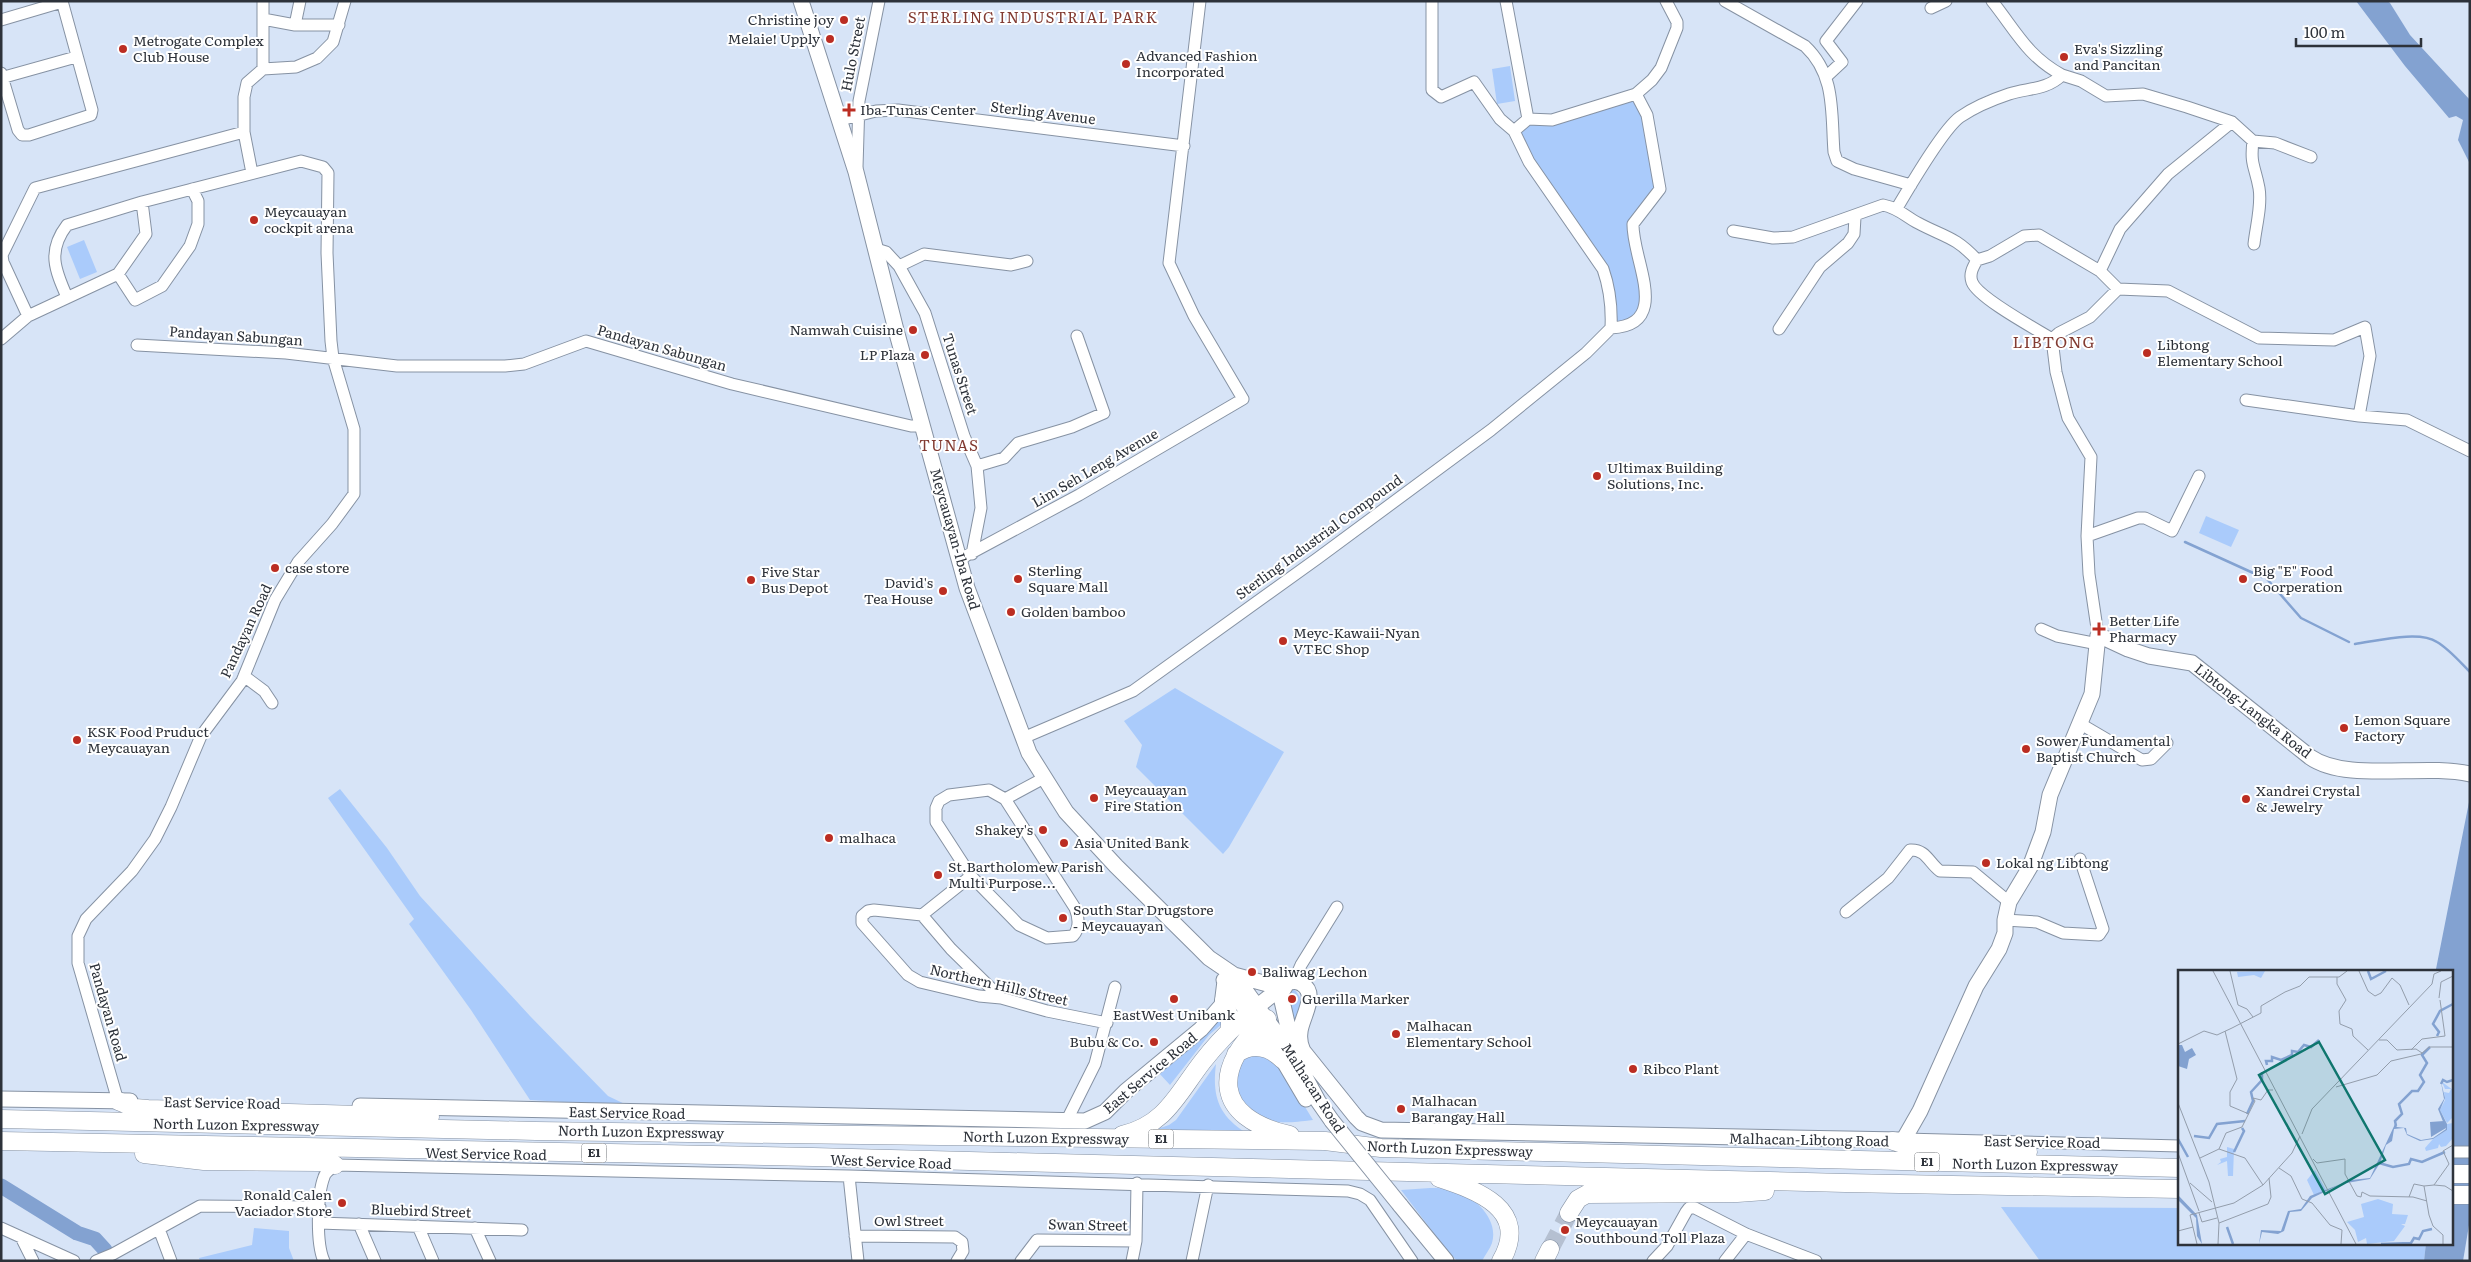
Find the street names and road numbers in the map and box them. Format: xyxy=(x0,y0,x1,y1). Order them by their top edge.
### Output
street label: Hulo Street xyxy=(835,14,869,93)
street label: Sterling Avenue xyxy=(989,96,1097,128)
street label: Pandayan Sabungan xyxy=(595,319,729,375)
street label: Pandayan Sabungan xyxy=(169,320,304,350)
street label: Tunas Street xyxy=(938,330,984,417)
street label: Lim Seh Leng Avenue xyxy=(1028,423,1161,511)
street label: Meycauayan-Iba Road xyxy=(926,466,986,612)
street label: Sterling Industrial Compound xyxy=(1231,469,1406,603)
street label: Pandayan Road xyxy=(215,580,276,681)
street label: Libtong-Langka Road xyxy=(2191,658,2317,762)
street label: Northern Hills Street xyxy=(928,958,1071,1010)
street label: Pandayan Road xyxy=(85,960,133,1064)
street label: East Service Road xyxy=(1098,1027,1201,1117)
street label: Malhacan Road xyxy=(1277,1039,1351,1137)
street label: East Service Road xyxy=(163,1091,281,1113)
street label: East Service Road xyxy=(568,1101,686,1123)
street label: North Luzon Expressway xyxy=(153,1113,320,1135)
street label: North Luzon Expressway xyxy=(558,1120,725,1142)
street label: North Luzon Expressway xyxy=(963,1126,1130,1148)
street label: Malhacan-Libtong Road xyxy=(1729,1128,1890,1150)
road number: E1 xyxy=(1148,1130,1174,1148)
street label: East Service Road xyxy=(1983,1130,2101,1152)
street label: North Luzon Expressway xyxy=(1367,1135,1534,1161)
street label: West Service Road xyxy=(425,1142,547,1164)
road number: E1 xyxy=(582,1144,606,1162)
street label: West Service Road xyxy=(830,1149,953,1173)
road number: E1 xyxy=(1914,1152,1940,1172)
street label: North Luzon Expressway xyxy=(1952,1153,2119,1175)
street label: Bluebird Street xyxy=(370,1198,472,1222)
street label: Owl Street xyxy=(874,1210,944,1230)
street label: Swan Street xyxy=(1048,1213,1128,1235)

